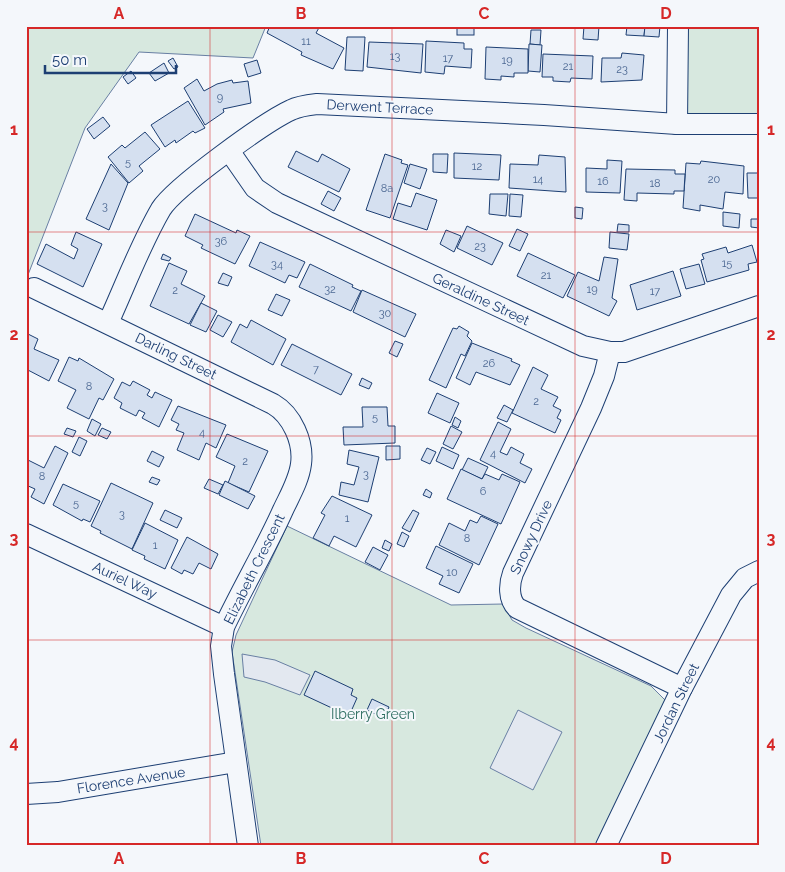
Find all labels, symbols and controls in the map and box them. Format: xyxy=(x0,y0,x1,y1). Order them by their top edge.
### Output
text: A xyxy=(114,4,125,23)
text: B xyxy=(296,4,307,23)
text: C xyxy=(479,4,490,23)
text: D xyxy=(660,4,672,23)
house number: 11 xyxy=(301,35,311,48)
scale bar xyxy=(45,42,176,74)
house number: 13 xyxy=(390,50,400,63)
text: 50 m xyxy=(52,51,87,69)
house number: 17 xyxy=(443,52,453,65)
house number: 19 xyxy=(501,54,513,67)
house number: 21 xyxy=(563,60,574,73)
house number: 23 xyxy=(616,63,628,76)
house number: 9 xyxy=(217,91,223,104)
street label: Derwent Terrace xyxy=(326,96,434,118)
text: 1 xyxy=(10,120,18,139)
text: 1 xyxy=(767,120,775,139)
house number: 5 xyxy=(125,156,131,169)
house number: 12 xyxy=(472,160,482,173)
house number: 14 xyxy=(533,173,543,186)
house number: 20 xyxy=(708,173,720,186)
house number: 16 xyxy=(597,175,609,188)
house number: 18 xyxy=(649,177,661,190)
house number: 8a xyxy=(381,182,393,195)
house number: 3 xyxy=(102,200,108,213)
house number: 36 xyxy=(215,235,228,248)
house number: 23 xyxy=(474,240,486,253)
house number: 15 xyxy=(722,257,732,270)
house number: 34 xyxy=(271,258,283,271)
house number: 21 xyxy=(541,269,552,282)
street label: Geraldine Street xyxy=(430,270,532,329)
house number: 32 xyxy=(324,283,336,296)
house number: 19 xyxy=(586,283,598,296)
house number: 2 xyxy=(172,284,178,297)
house number: 17 xyxy=(650,285,660,298)
house number: 30 xyxy=(379,307,392,320)
text: 2 xyxy=(9,325,19,344)
text: 2 xyxy=(766,325,776,344)
street label: Darling Street xyxy=(133,329,220,383)
house number: 26 xyxy=(483,357,496,370)
house number: 7 xyxy=(313,363,319,376)
house number: 8 xyxy=(86,380,92,393)
house number: 2 xyxy=(533,395,539,408)
house number: 5 xyxy=(372,411,378,424)
house number: 4 xyxy=(199,426,205,439)
house number: 4 xyxy=(490,447,496,460)
house number: 2 xyxy=(242,455,248,468)
house number: 3 xyxy=(363,468,369,481)
house number: 8 xyxy=(39,470,45,483)
house number: 6 xyxy=(480,485,487,498)
house number: 5 xyxy=(73,497,79,510)
street label: Snowy Drive xyxy=(507,497,555,577)
house number: 3 xyxy=(119,508,125,521)
street label: Elizabeth Crescent xyxy=(220,511,288,627)
house number: 1 xyxy=(345,512,350,525)
text: 3 xyxy=(10,529,19,548)
text: 3 xyxy=(767,529,776,548)
house number: 8 xyxy=(464,532,470,545)
house number: 1 xyxy=(153,539,158,552)
street label: Auriel Way xyxy=(90,558,160,602)
house number: 10 xyxy=(446,566,458,579)
street label: Jordan Street xyxy=(650,660,702,745)
park label: Ilberry Green xyxy=(331,706,415,722)
text: 4 xyxy=(9,733,19,752)
text: 4 xyxy=(766,733,776,752)
street label: Florence Avenue xyxy=(76,764,186,796)
text: A xyxy=(114,849,125,868)
text: B xyxy=(296,849,307,868)
text: C xyxy=(479,849,490,868)
text: D xyxy=(660,849,672,868)

